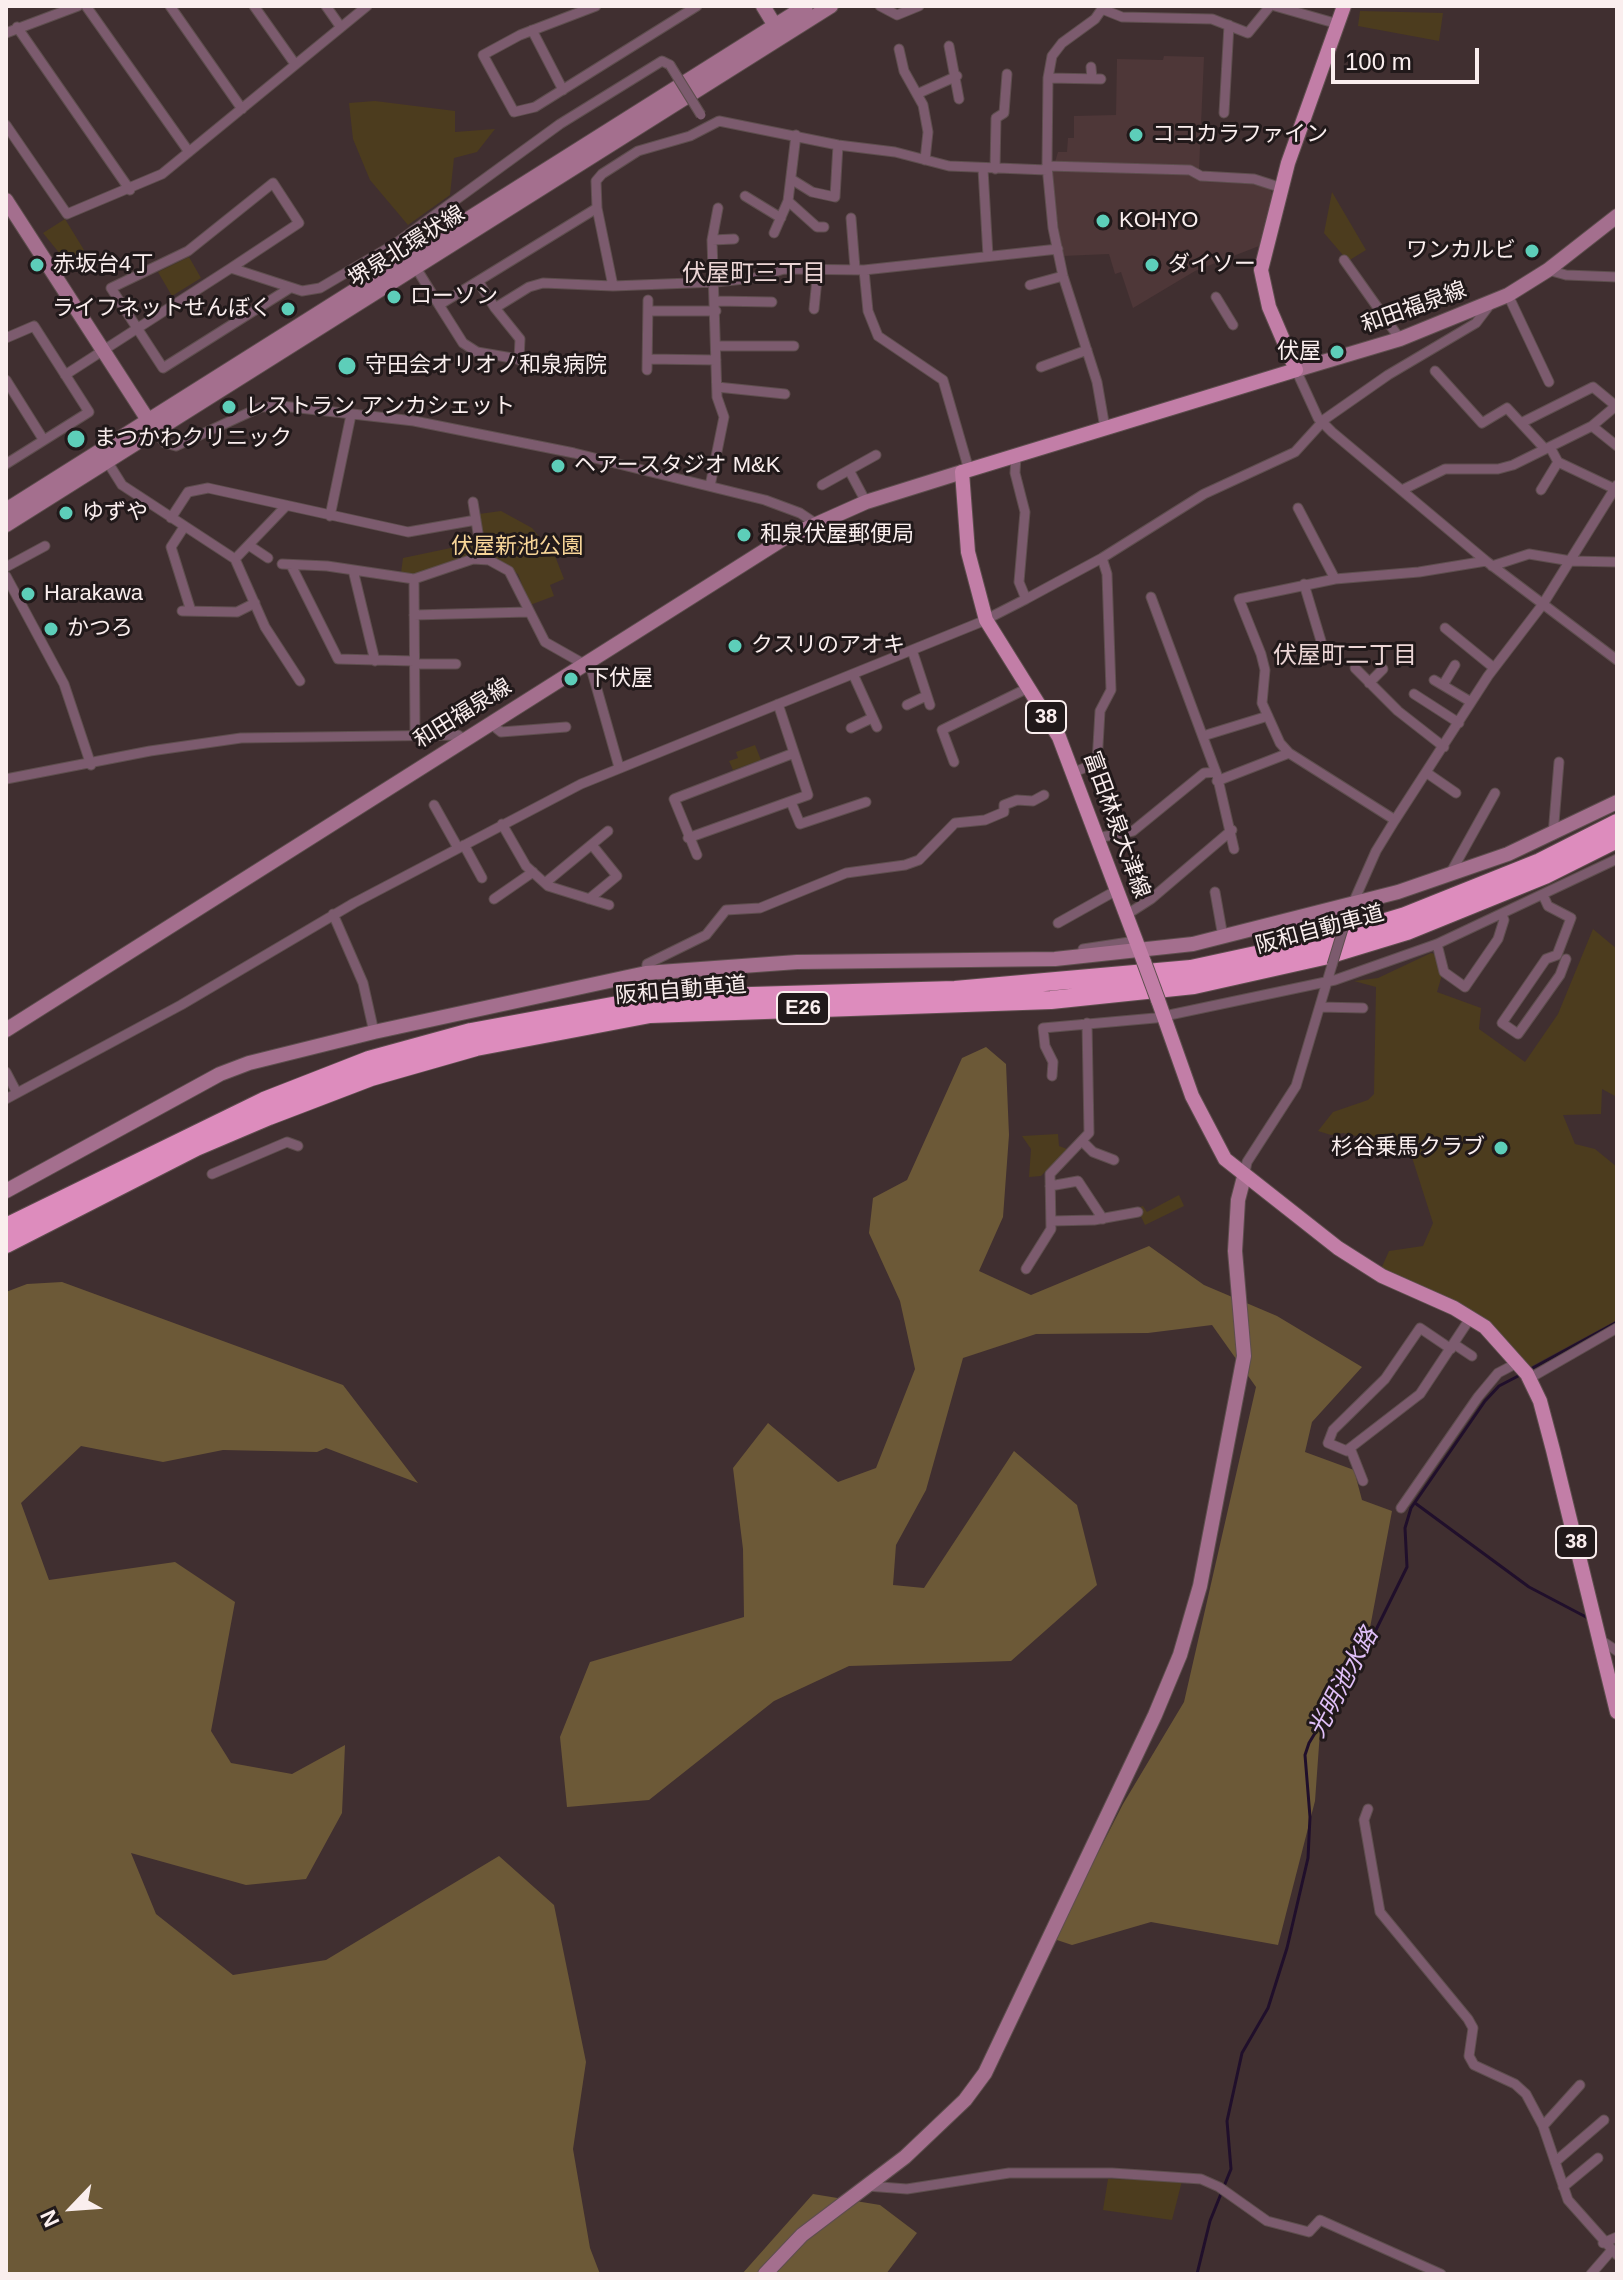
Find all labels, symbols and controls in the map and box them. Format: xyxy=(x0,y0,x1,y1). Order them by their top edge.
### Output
scale bar xyxy=(1335,32,1483,82)
text: 100 m xyxy=(1345,48,1412,75)
place label: ココカラファイン xyxy=(1152,122,1328,148)
marker: ココカラファイン xyxy=(1127,126,1145,144)
street label: 堺泉北環状線 xyxy=(344,201,470,293)
place label: KOHYO xyxy=(1119,208,1198,234)
marker: KOHYO xyxy=(1094,212,1112,230)
place label: ワンカルビ xyxy=(1406,238,1516,264)
marker: ワンカルビ xyxy=(1523,242,1541,260)
place label: 赤坂台4丁 xyxy=(53,252,153,278)
place label: ダイソー xyxy=(1168,252,1256,278)
marker: 赤坂台4丁 xyxy=(28,256,46,274)
marker: ダイソー xyxy=(1143,256,1161,274)
district label: 伏屋町三丁目 xyxy=(682,260,826,288)
street label: 和田福泉線 xyxy=(1358,277,1470,339)
place label: ローソン xyxy=(410,284,498,310)
marker: ローソン xyxy=(385,288,403,306)
place label: ライフネットせんぼく xyxy=(52,296,272,322)
marker: ライフネットせんぼく xyxy=(279,300,297,318)
place label: 伏屋 xyxy=(1277,339,1321,365)
marker: 伏屋 xyxy=(1328,343,1346,361)
place label: 守田会オリオノ和泉病院 xyxy=(365,353,607,379)
marker: 守田会オリオノ和泉病院 xyxy=(336,355,358,377)
place label: レストラン アンカシェット xyxy=(245,394,515,420)
marker: レストラン アンカシェット xyxy=(220,398,238,416)
place label: まつかわクリニック xyxy=(94,426,292,452)
marker: まつかわクリニック xyxy=(65,428,87,450)
place label: ヘアースタジオ M&K xyxy=(574,453,780,479)
marker: ヘアースタジオ M&K xyxy=(549,457,567,475)
place label: ゆずや xyxy=(82,500,148,526)
marker: ゆずや xyxy=(57,504,75,522)
place label: 和泉伏屋郵便局 xyxy=(760,522,914,548)
marker: 和泉伏屋郵便局 xyxy=(735,526,753,544)
park label: 伏屋新池公園 xyxy=(451,534,583,560)
place label: Harakawa xyxy=(44,581,143,607)
marker: Harakawa xyxy=(19,585,37,603)
place label: かつろ xyxy=(67,616,133,642)
marker: かつろ xyxy=(42,620,60,638)
place label: クスリのアオキ xyxy=(751,633,905,659)
marker: クスリのアオキ xyxy=(726,637,744,655)
district label: 伏屋町二丁目 xyxy=(1273,642,1417,670)
place label: 下伏屋 xyxy=(587,666,653,692)
marker: 下伏屋 xyxy=(562,670,580,688)
street label: 和田福泉線 xyxy=(409,674,517,754)
road number: 38 xyxy=(1026,701,1066,733)
street label: 富田林泉大津線 xyxy=(1077,748,1155,902)
street label: 阪和自動車道 xyxy=(1253,900,1387,960)
street label: 阪和自動車道 xyxy=(614,972,748,1010)
road number: E26 xyxy=(777,992,829,1024)
place label: 杉谷乗馬クラブ xyxy=(1331,1135,1485,1161)
marker: 杉谷乗馬クラブ xyxy=(1492,1139,1510,1157)
road number: 38 xyxy=(1556,1526,1596,1558)
water label: 光明池水路 xyxy=(1303,1623,1385,1743)
north arrow xyxy=(32,2168,112,2248)
text: N xyxy=(35,2206,64,2231)

